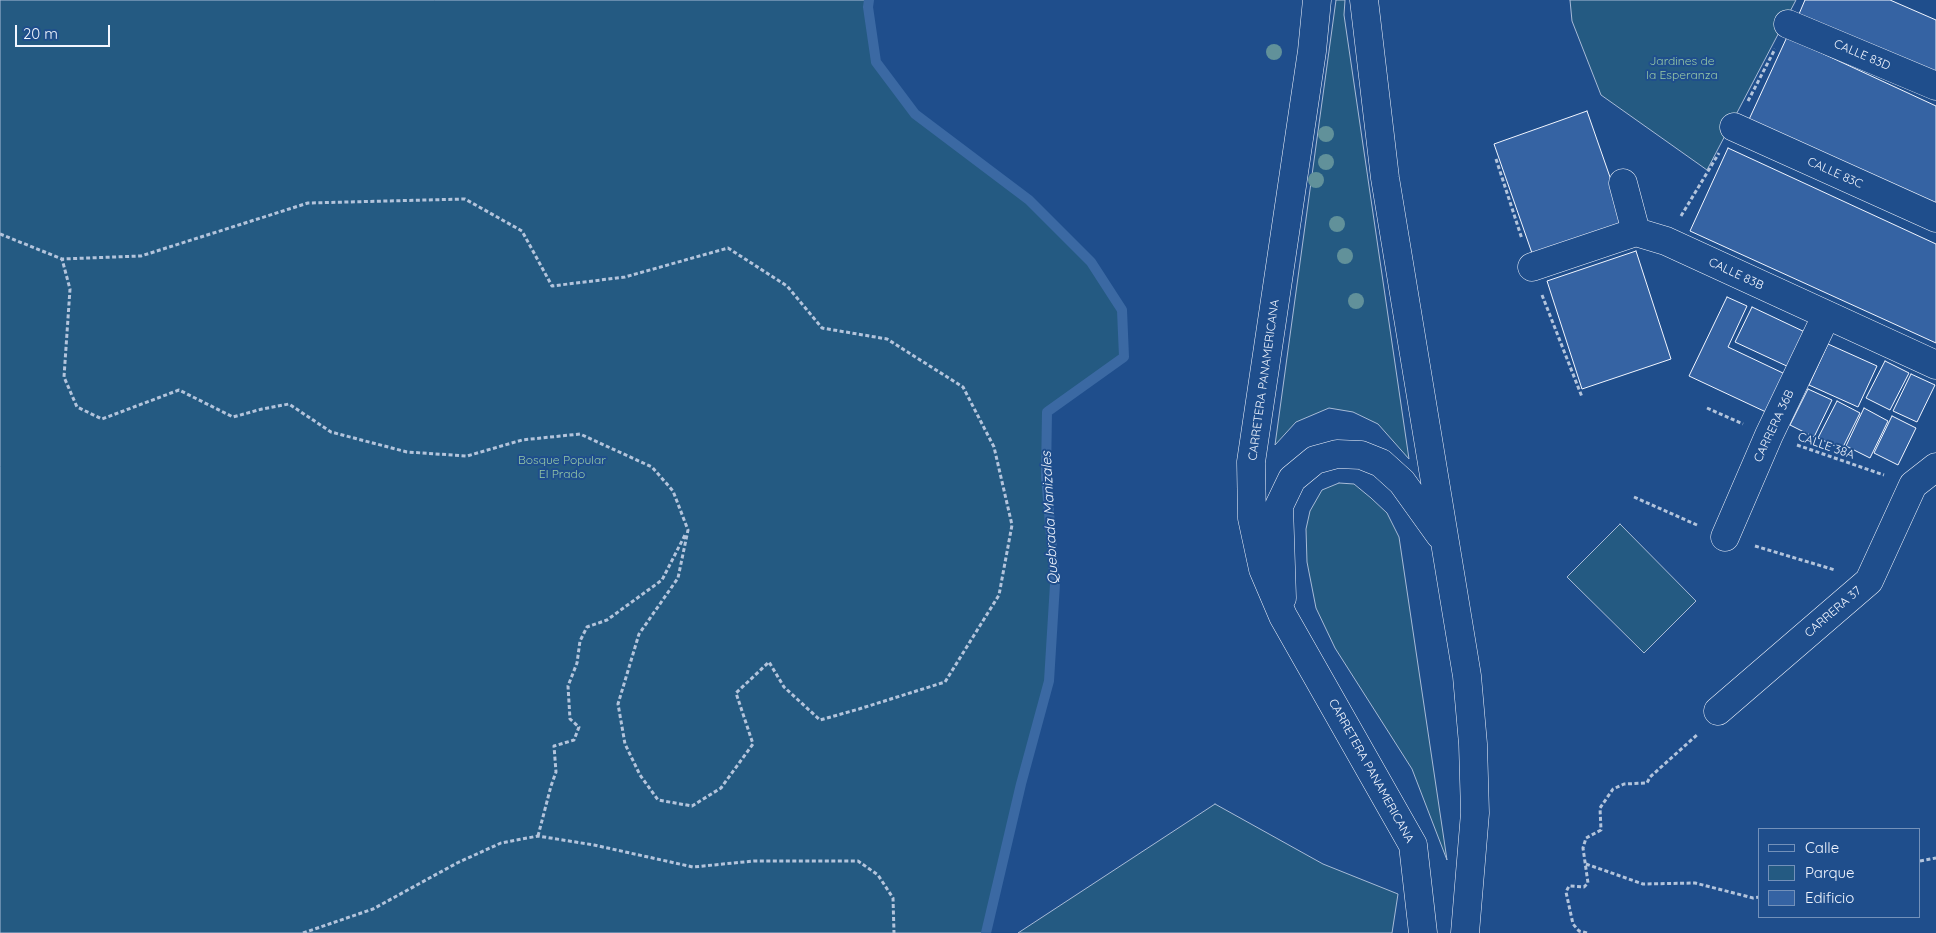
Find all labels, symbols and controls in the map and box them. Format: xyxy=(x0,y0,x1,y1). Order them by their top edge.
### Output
scale bar xyxy=(18,15,112,47)
text: 20 m xyxy=(23,24,58,43)
street label: CALLE 83D xyxy=(1832,37,1892,73)
park label: Jardines de la Esperanza xyxy=(1646,54,1718,82)
street label: CALLE 83C xyxy=(1805,154,1865,192)
street label: CALLE 83B xyxy=(1706,255,1766,293)
street label: CARRETERA PANAMERICANA xyxy=(1246,299,1282,461)
street label: CARRERA 36B xyxy=(1751,388,1797,464)
street label: CALLE 38A xyxy=(1796,430,1856,462)
water label: Quebrada Manizales xyxy=(1038,451,1062,585)
park label: Bosque Popular El Prado xyxy=(518,453,606,481)
street label: CARRERA 37 xyxy=(1802,584,1864,640)
street label: CARRETERA PANAMERICANA xyxy=(1325,696,1417,846)
legend xyxy=(1758,828,1921,918)
text: Calle xyxy=(1805,838,1839,857)
text: Parque xyxy=(1805,863,1855,882)
text: Edificio xyxy=(1805,888,1854,907)

